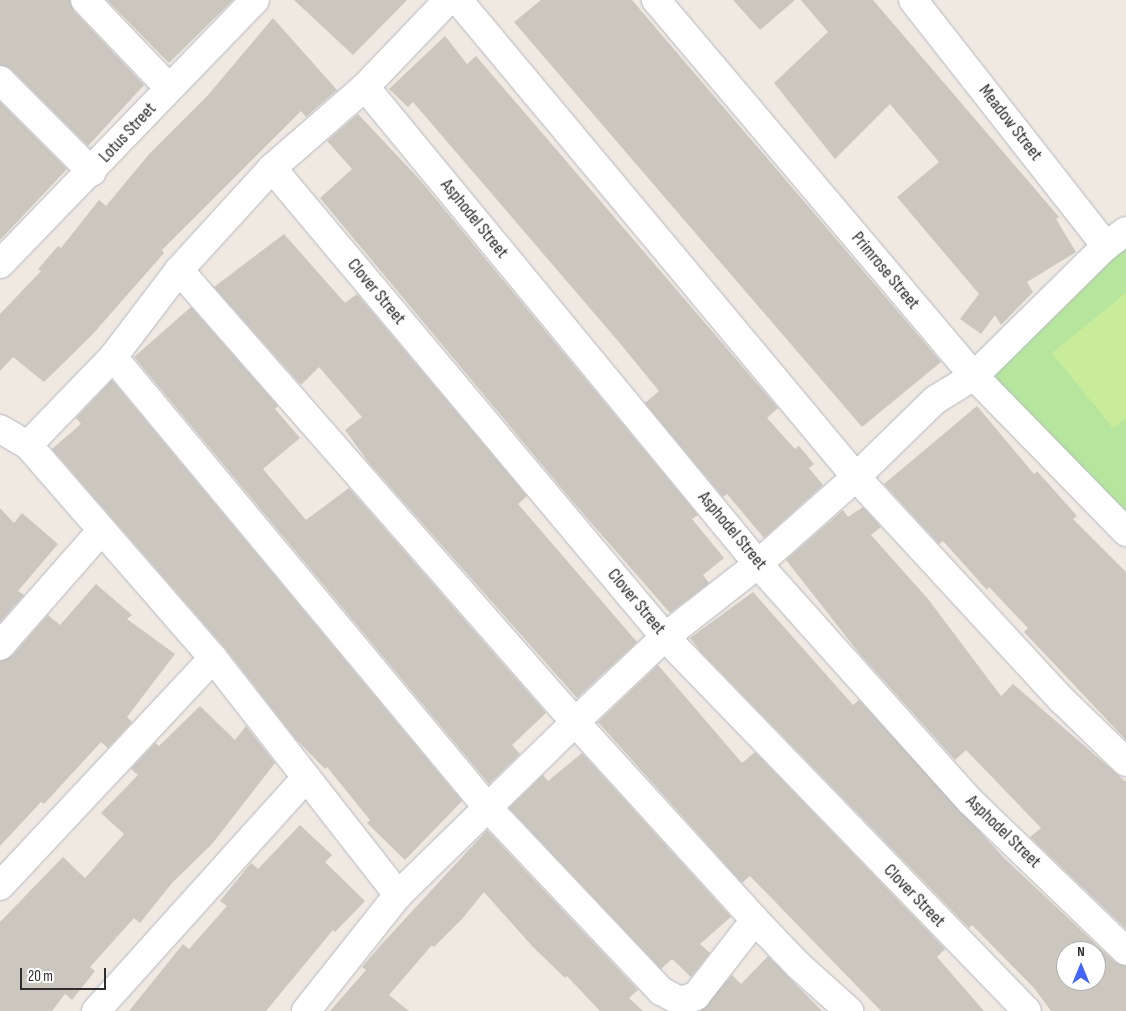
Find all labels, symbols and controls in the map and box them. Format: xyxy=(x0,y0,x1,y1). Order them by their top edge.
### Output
street label: Meadow Street xyxy=(974,81,1046,165)
street label: Lotus Street xyxy=(95,98,161,168)
street label: Asphodel Street xyxy=(435,175,513,263)
street label: Primrose Street xyxy=(846,228,924,314)
street label: Clover Street xyxy=(342,255,410,329)
street label: Asphodel Street xyxy=(693,487,771,575)
street label: Clover Street xyxy=(602,565,670,639)
street label: Asphodel Street xyxy=(961,791,1045,873)
street label: Clover Street xyxy=(879,860,949,932)
north arrow xyxy=(1056,941,1106,991)
text: N xyxy=(1077,943,1085,960)
scale bar xyxy=(22,958,109,990)
text: 20 m xyxy=(28,967,53,986)

